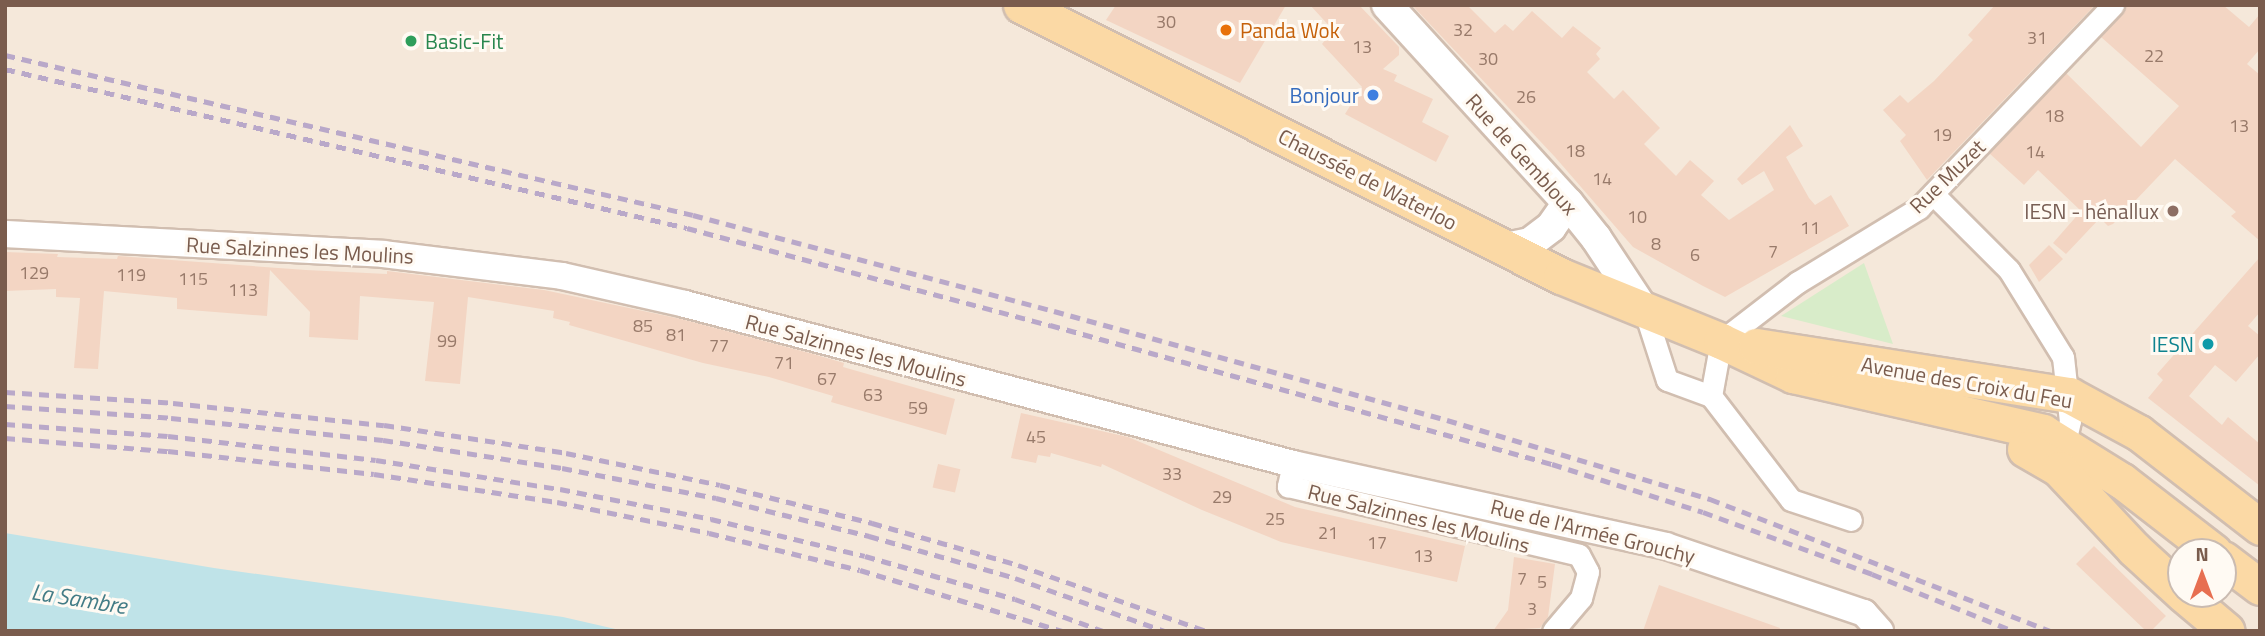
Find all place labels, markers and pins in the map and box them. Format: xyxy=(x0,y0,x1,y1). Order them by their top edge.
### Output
place label: Panda Wok xyxy=(1240,17,1340,43)
marker: Panda Wok xyxy=(1218,22,1234,38)
place label: Basic-Fit xyxy=(425,28,503,54)
marker: Basic-Fit xyxy=(403,33,419,49)
place label: Bonjour xyxy=(1290,82,1359,108)
marker: Bonjour xyxy=(1365,87,1381,103)
place label: IESN - hénallux xyxy=(2024,198,2159,224)
marker: IESN - hénallux xyxy=(2165,203,2181,219)
place label: IESN xyxy=(2152,331,2194,357)
marker: IESN xyxy=(2200,336,2216,352)

